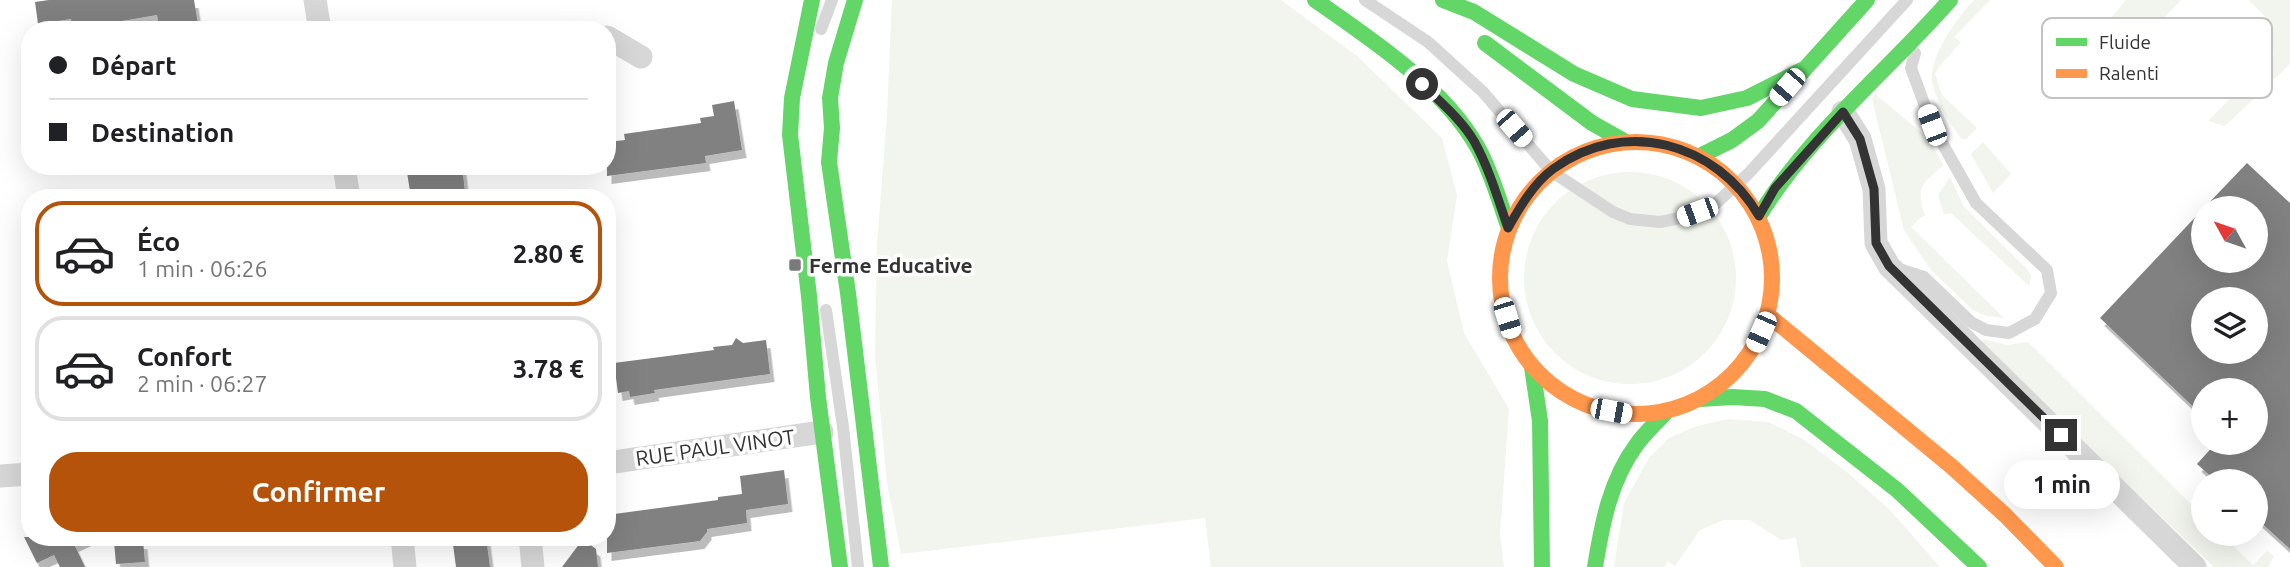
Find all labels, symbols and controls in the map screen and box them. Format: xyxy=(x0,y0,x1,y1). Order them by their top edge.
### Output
legend xyxy=(2042,18,2272,98)
text: Fluide xyxy=(2099,31,2151,53)
text: Départ xyxy=(91,51,177,80)
text: Ralenti xyxy=(2099,62,2159,84)
car xyxy=(1766,64,1809,110)
route start xyxy=(1406,68,1438,100)
car xyxy=(1915,102,1950,148)
car xyxy=(1493,105,1536,151)
text: Destination xyxy=(91,118,234,147)
car xyxy=(1674,195,1721,229)
north arrow xyxy=(2191,196,2268,273)
map controls xyxy=(2191,196,2268,546)
icon: car xyxy=(53,222,116,285)
text: Éco xyxy=(137,227,180,256)
text: 2.80 € xyxy=(513,239,584,268)
place label: Ferme Educative xyxy=(809,253,973,277)
text: 1 min · 06:26 xyxy=(137,256,268,281)
marker: Ferme Educative xyxy=(787,257,803,273)
button: layers xyxy=(2191,287,2268,364)
car xyxy=(1491,295,1524,341)
car xyxy=(1743,309,1780,355)
icon: car xyxy=(53,337,116,400)
text: Confort xyxy=(137,342,232,371)
text: 3.78 € xyxy=(513,354,584,383)
text: 2 min · 06:27 xyxy=(137,371,268,396)
button: + xyxy=(2191,378,2268,455)
car xyxy=(1589,397,1634,425)
route end xyxy=(2045,419,2077,451)
street label: RUE PAUL VINOT xyxy=(634,424,796,470)
button: Confirmer xyxy=(49,452,588,532)
callout: 1 min xyxy=(2003,460,2119,508)
button: − xyxy=(2191,469,2268,546)
text: 1 min xyxy=(2033,472,2091,497)

